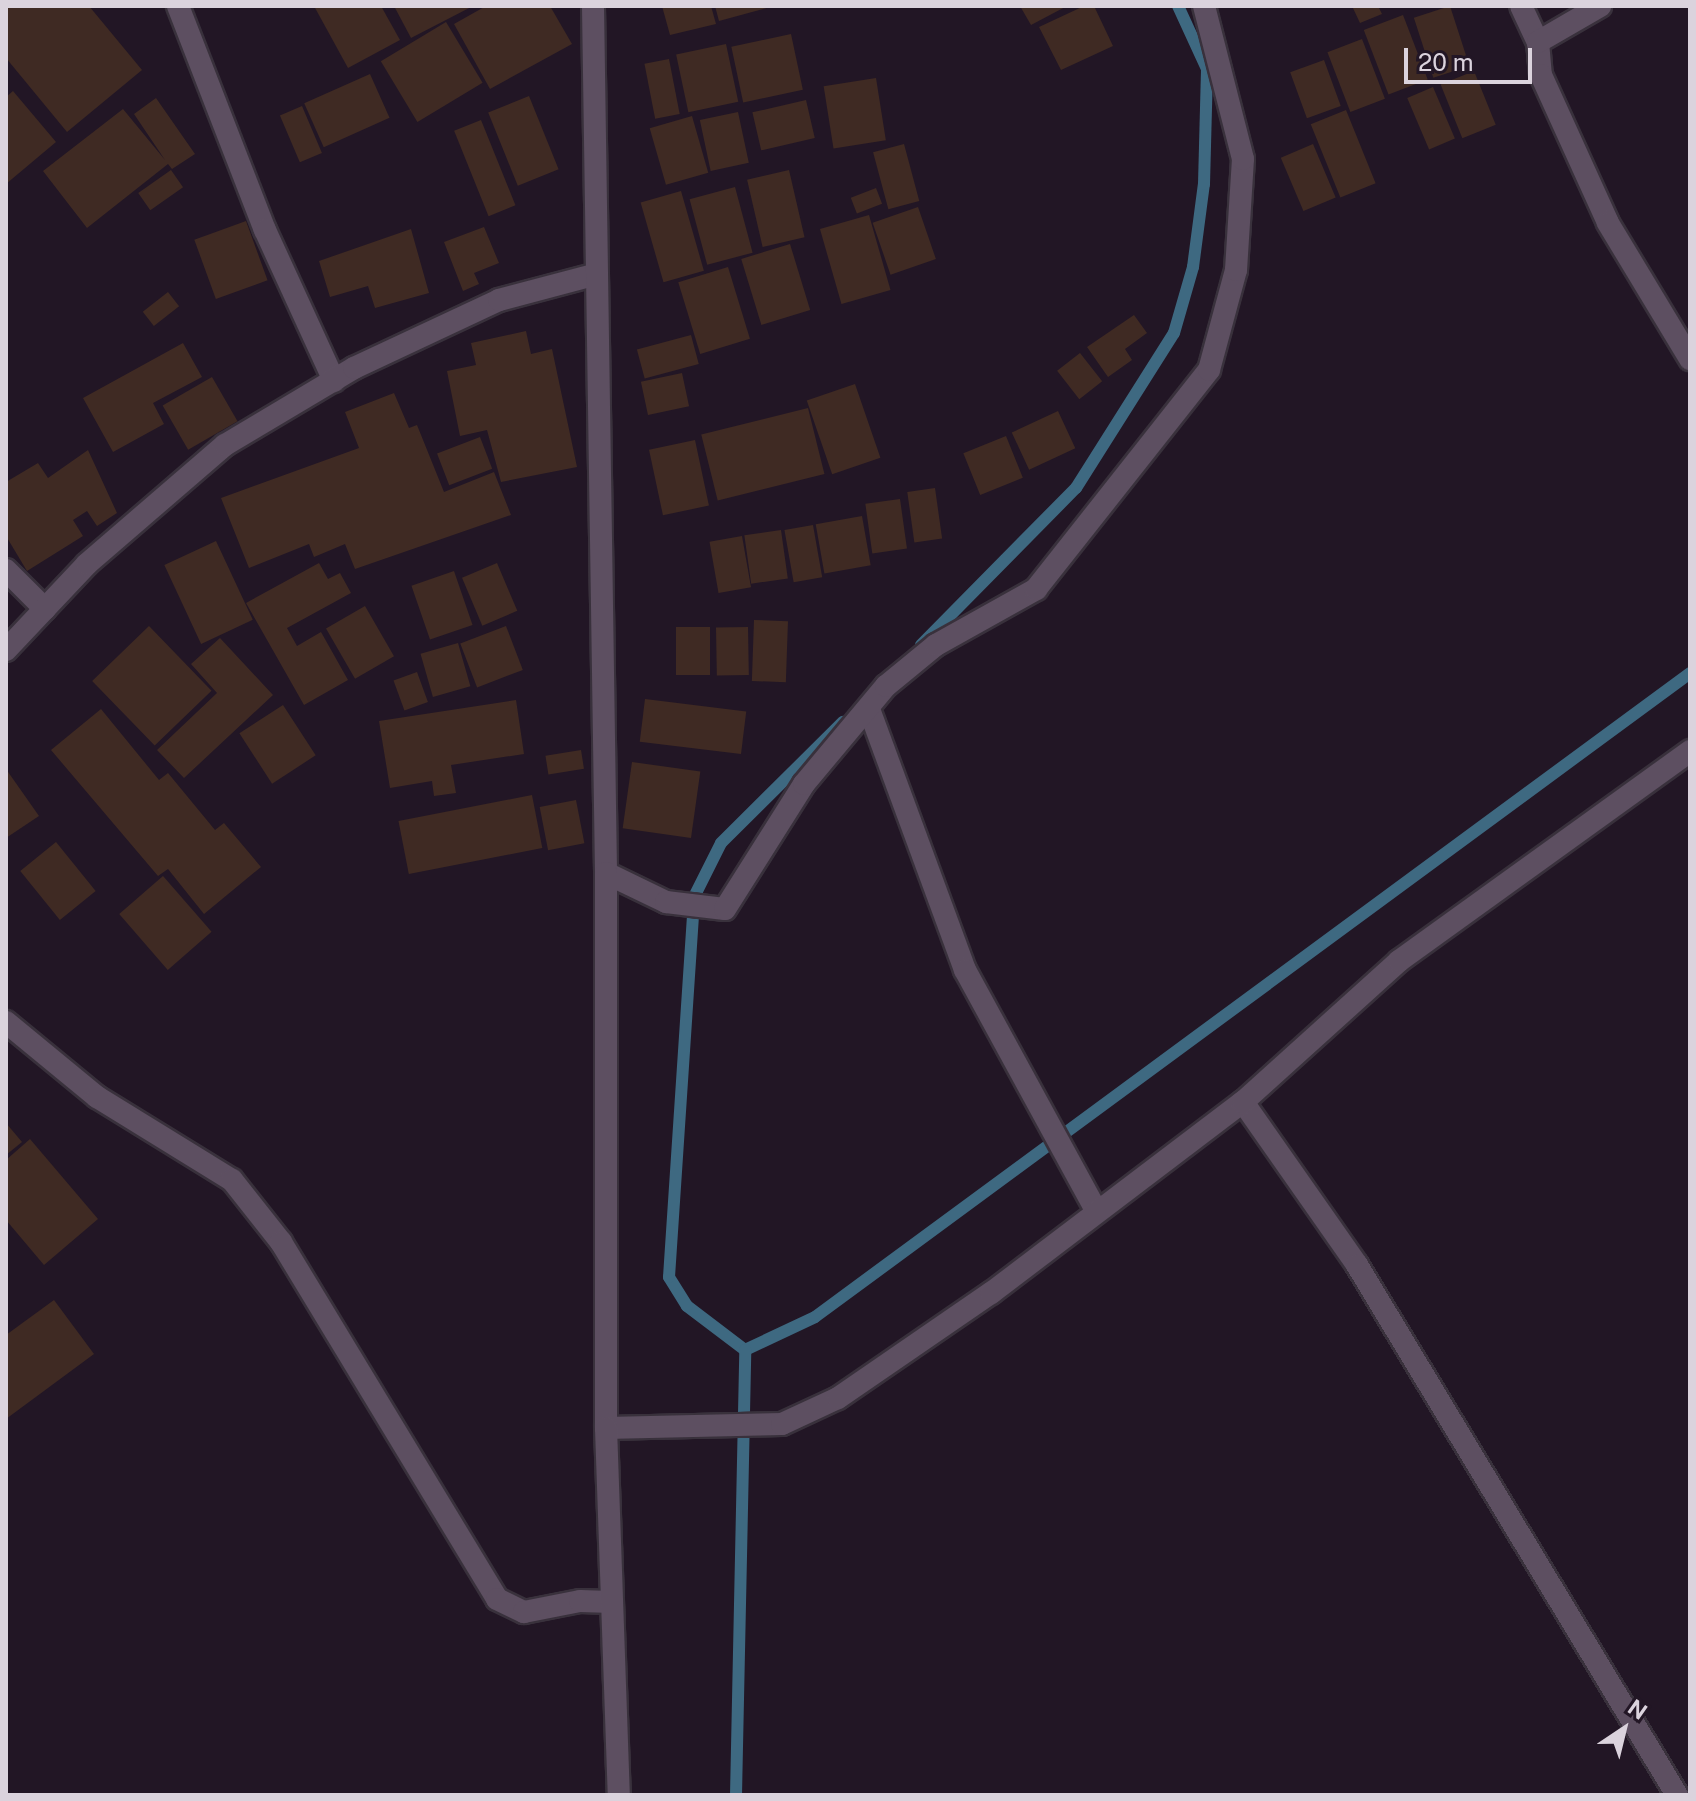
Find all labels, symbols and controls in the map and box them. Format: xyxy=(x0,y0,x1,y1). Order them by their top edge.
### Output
scale bar xyxy=(1408,32,1536,82)
text: 20 m xyxy=(1418,48,1474,76)
north arrow xyxy=(1584,1689,1664,1769)
text: N xyxy=(1623,1694,1652,1725)

